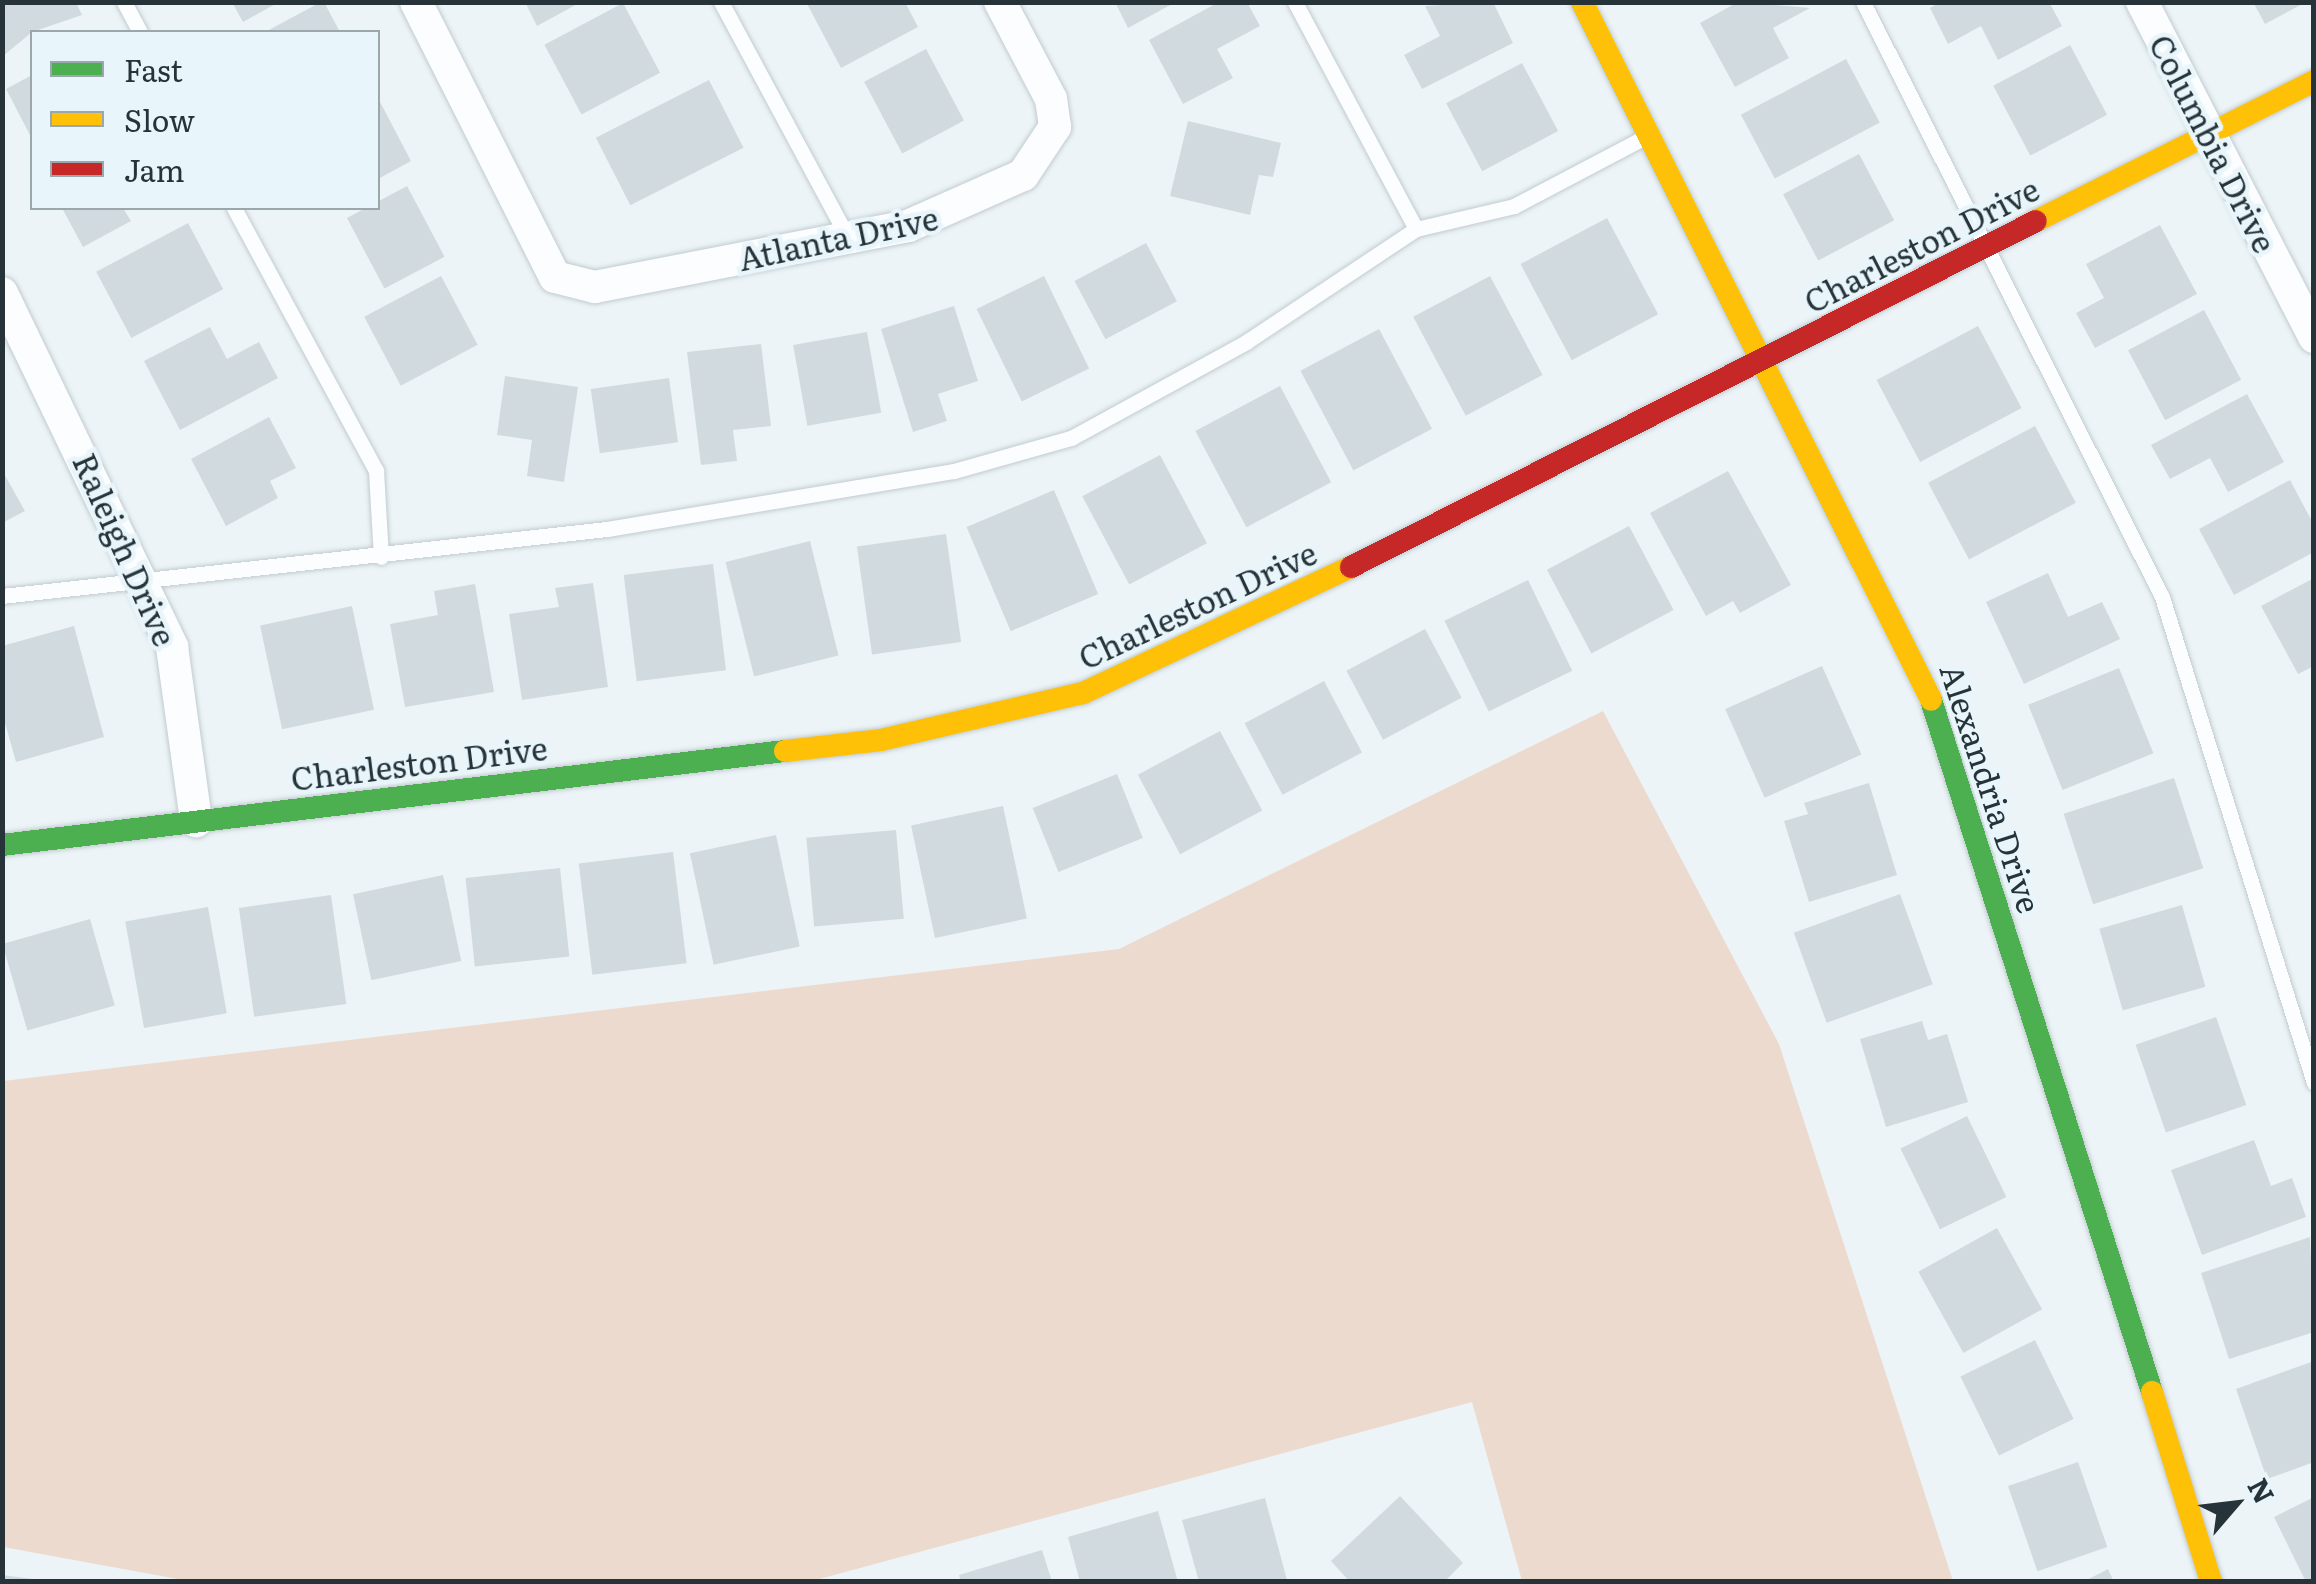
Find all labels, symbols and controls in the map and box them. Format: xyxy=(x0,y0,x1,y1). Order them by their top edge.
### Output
street label: Columbia Drive xyxy=(2143,28,2285,258)
legend xyxy=(30,30,380,210)
text: Fast xyxy=(124,47,183,91)
text: Slow xyxy=(124,97,195,141)
text: Jam xyxy=(124,147,184,191)
street label: Charleston Drive xyxy=(1797,168,2045,320)
street label: Atlanta Drive xyxy=(735,197,941,277)
street label: Raleigh Drive xyxy=(66,447,186,651)
street label: Charleston Drive xyxy=(1072,532,1322,676)
street label: Alexandria Drive xyxy=(1934,659,2050,917)
street label: Charleston Drive xyxy=(289,727,549,797)
north arrow xyxy=(2186,1454,2286,1554)
text: N xyxy=(2238,1470,2287,1510)

